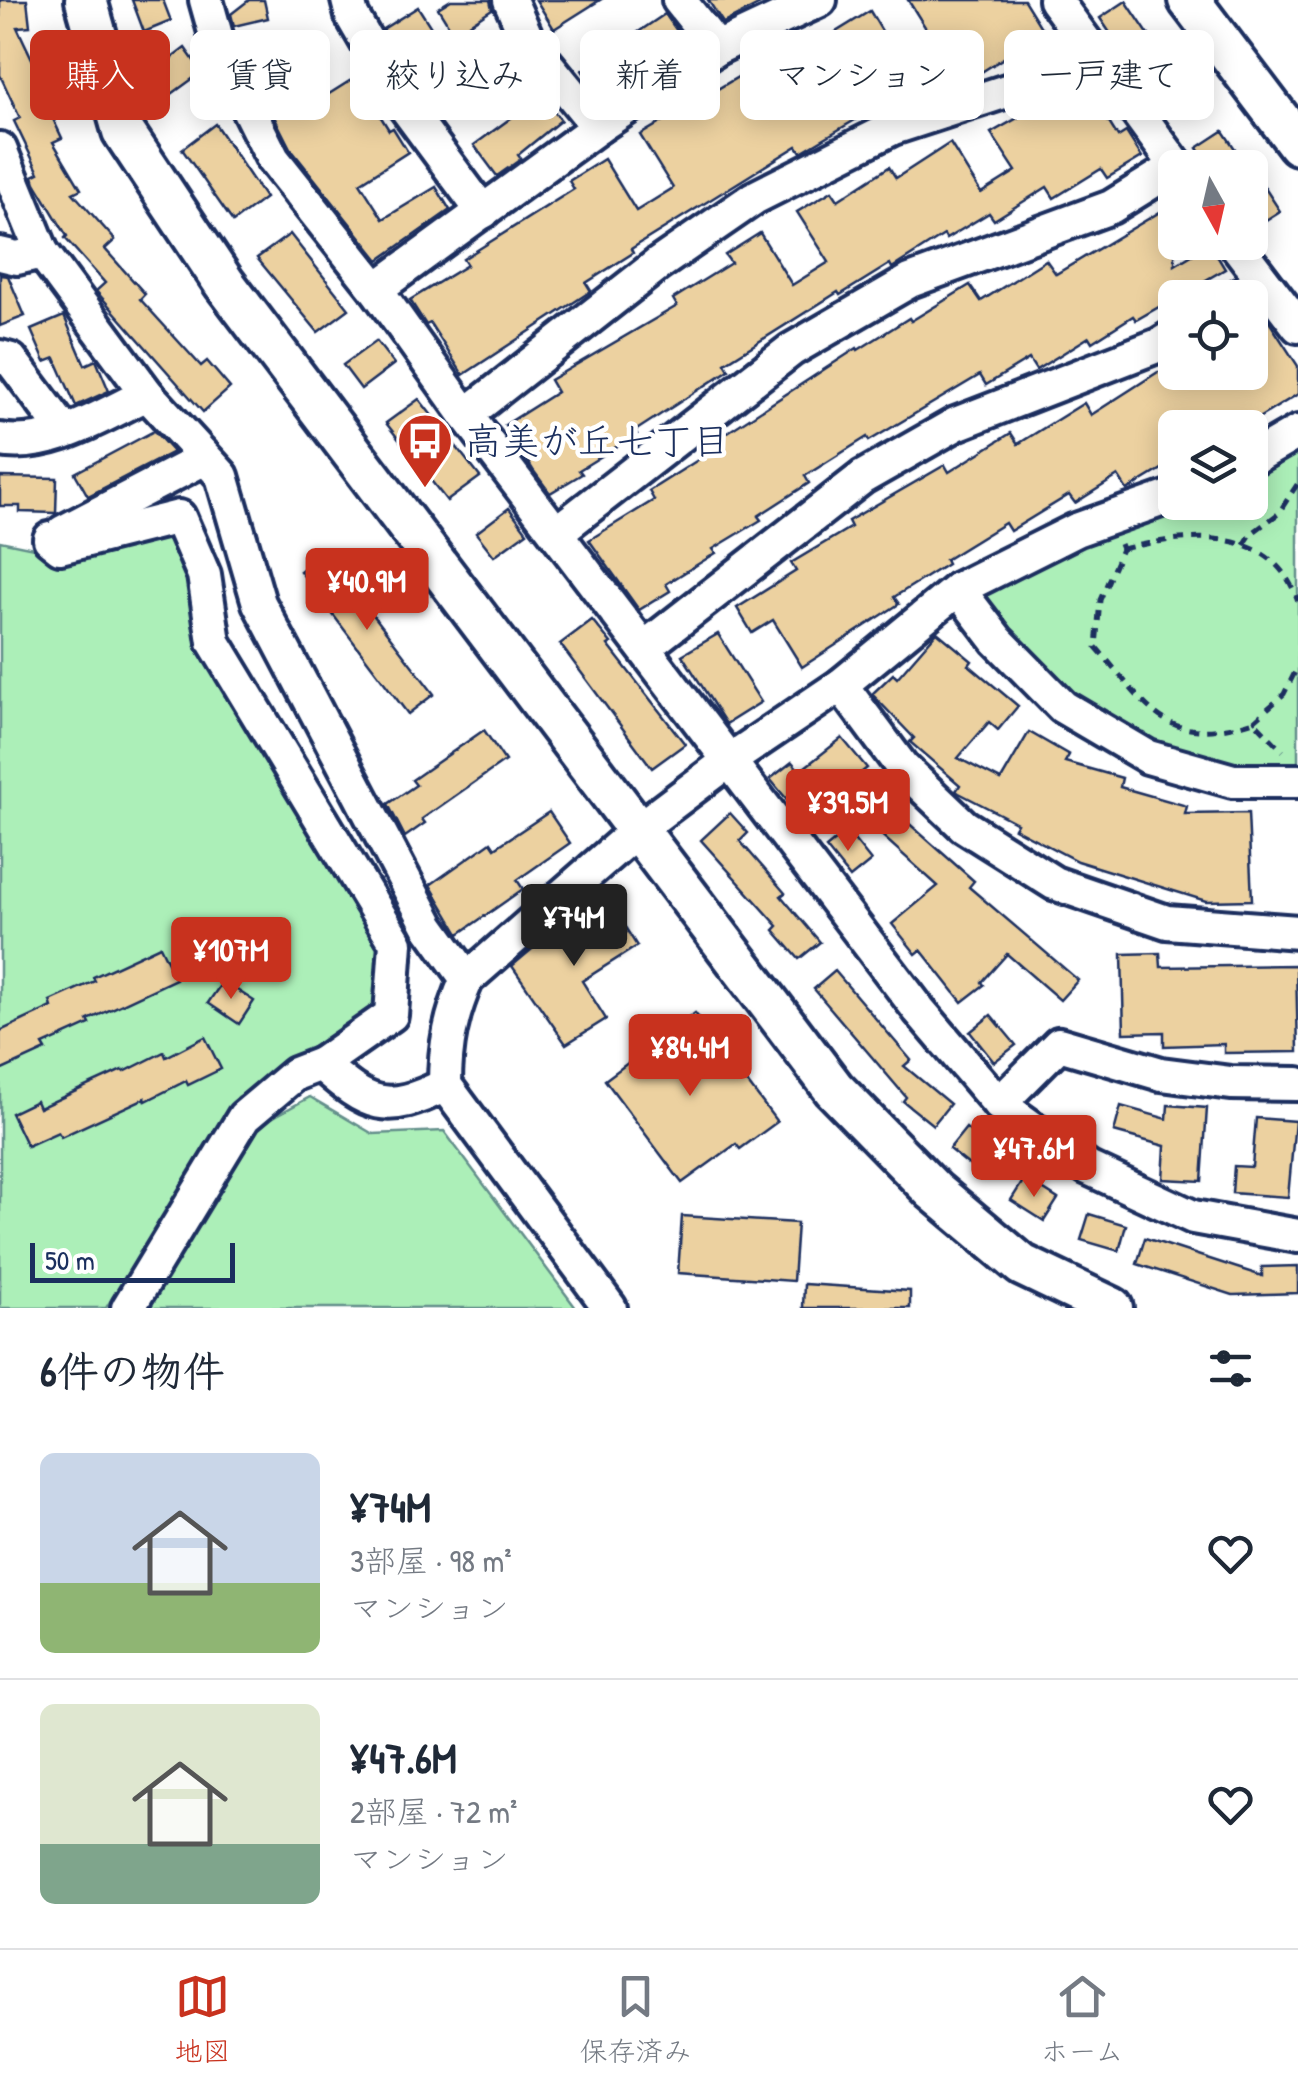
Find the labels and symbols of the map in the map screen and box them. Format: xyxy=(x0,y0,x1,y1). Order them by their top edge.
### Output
north arrow xyxy=(1158,150,1268,260)
bus stop icon: 高美が丘七丁目 xyxy=(395,411,455,490)
place label: 高美が丘七丁目 xyxy=(464,414,730,466)
pin: ¥40.9M xyxy=(286,548,448,633)
pin: ¥39.5M xyxy=(767,769,929,854)
pin: ¥74M xyxy=(515,884,633,969)
pin: ¥107M xyxy=(161,917,301,1002)
pin: ¥84.4M xyxy=(609,1014,771,1099)
pin: ¥47.6M xyxy=(953,1115,1115,1200)
scale bar xyxy=(30,1238,235,1282)

